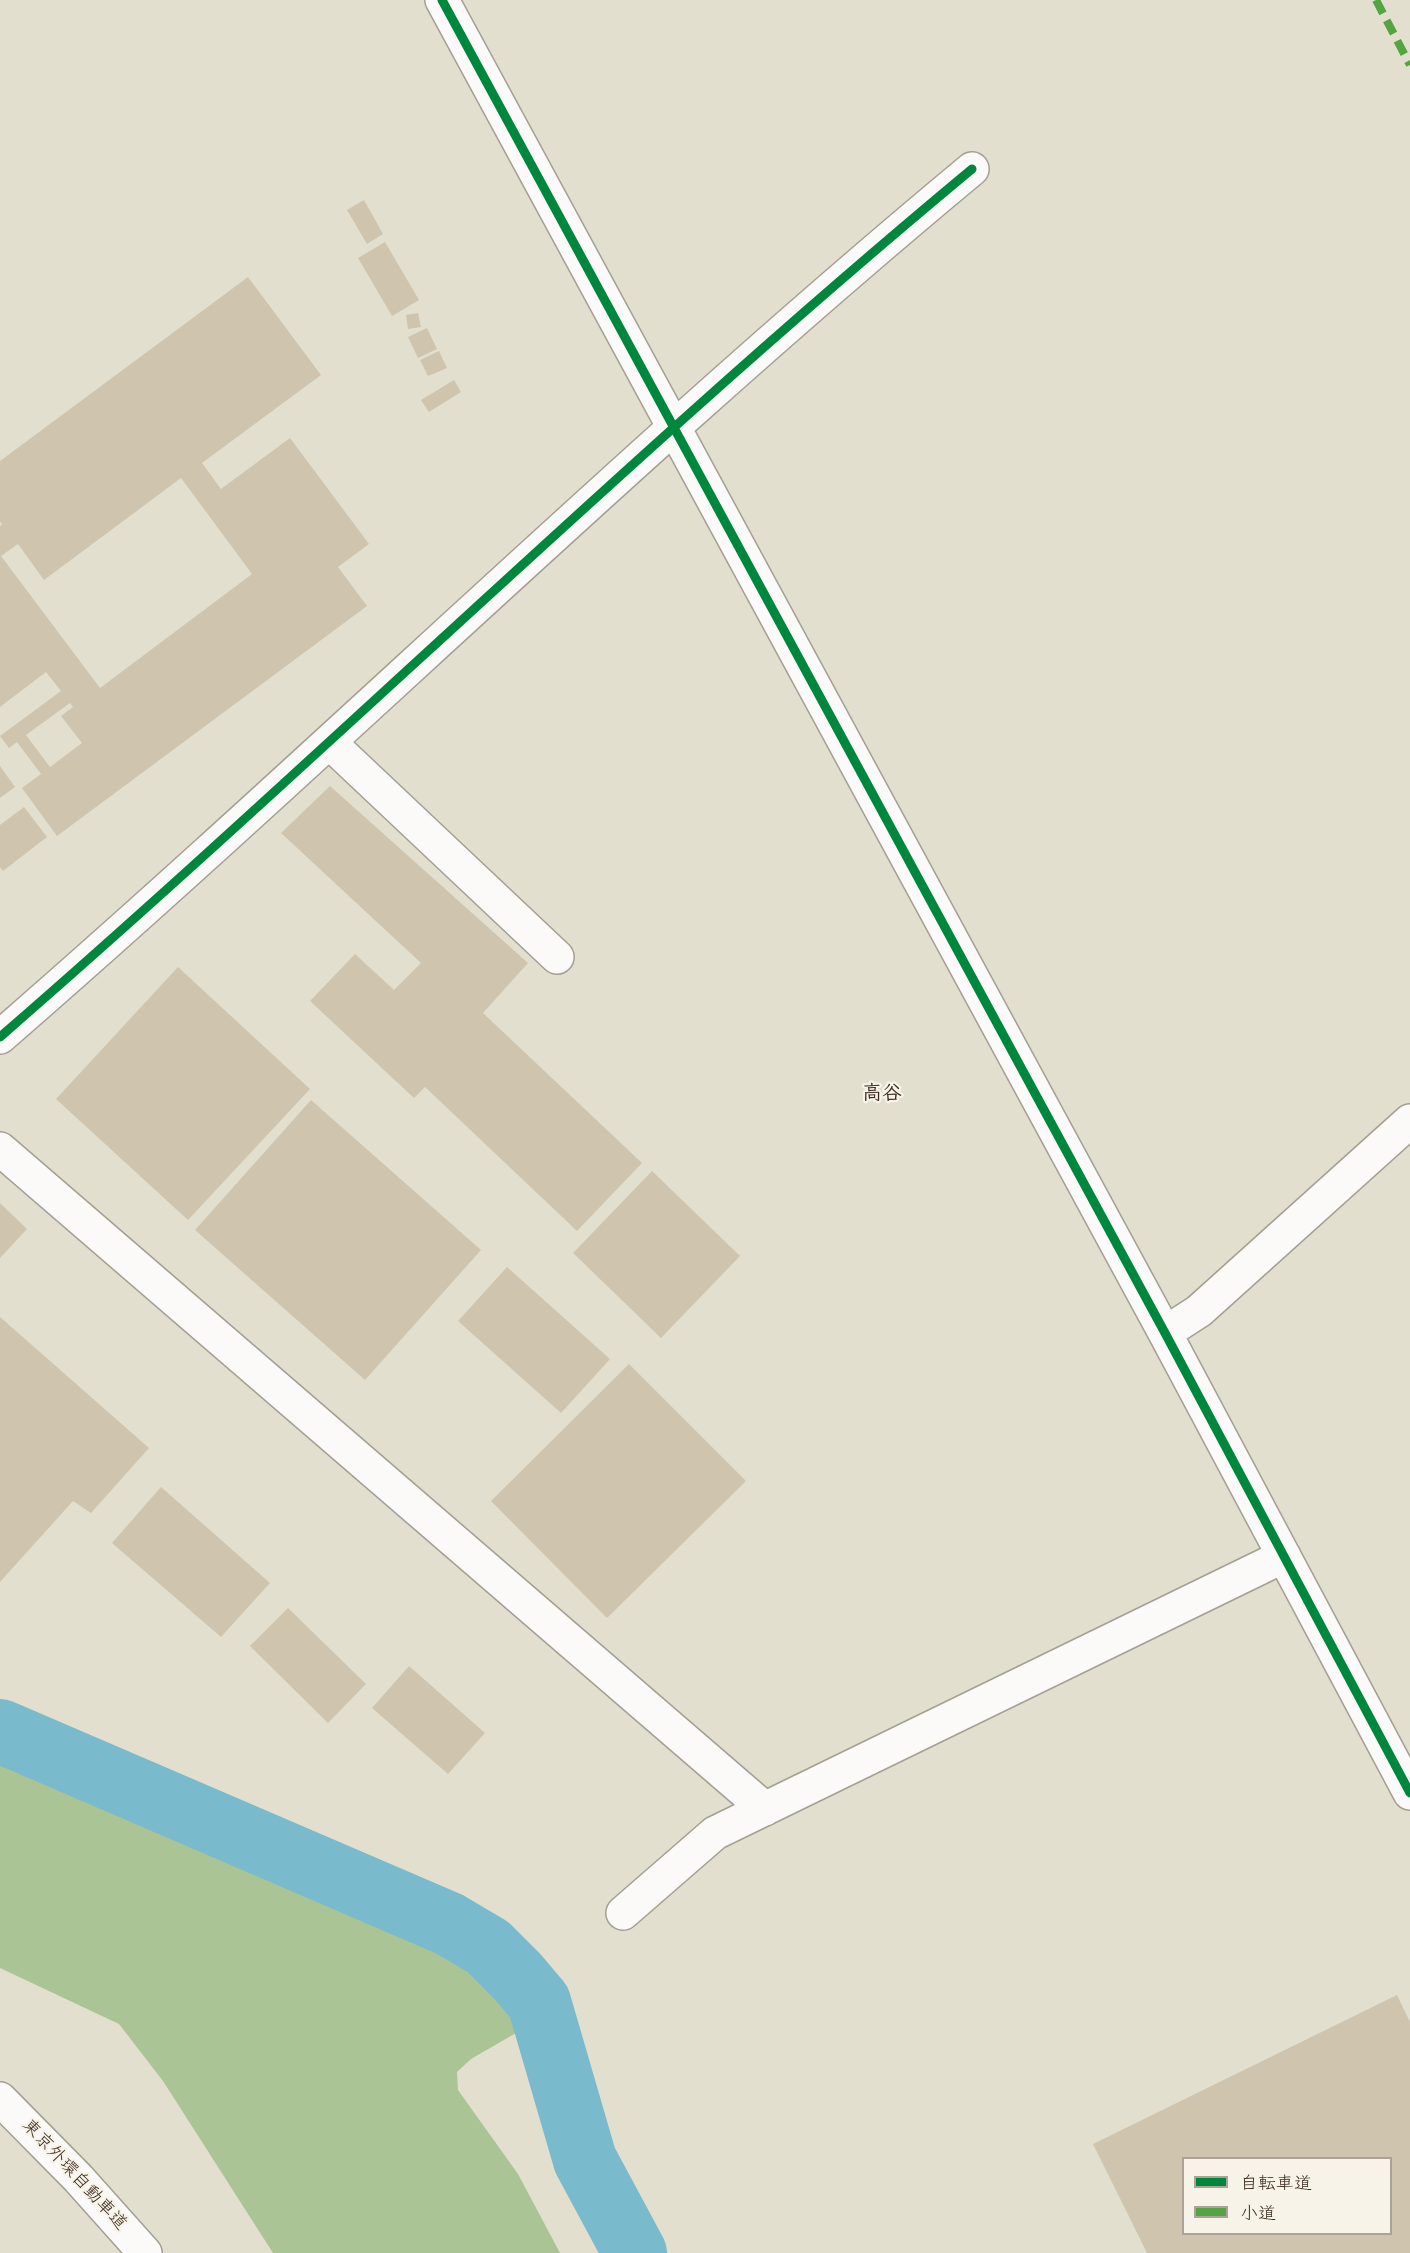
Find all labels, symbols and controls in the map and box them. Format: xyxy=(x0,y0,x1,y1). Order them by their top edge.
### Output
district label: 高谷 xyxy=(862,1084,902,1108)
street label: 東京外環自動車道 xyxy=(16,2116,130,2236)
legend xyxy=(1182,2157,1392,2235)
text: 自転車道 xyxy=(1240,2175,1312,2196)
text: 小道 xyxy=(1240,2205,1276,2226)

